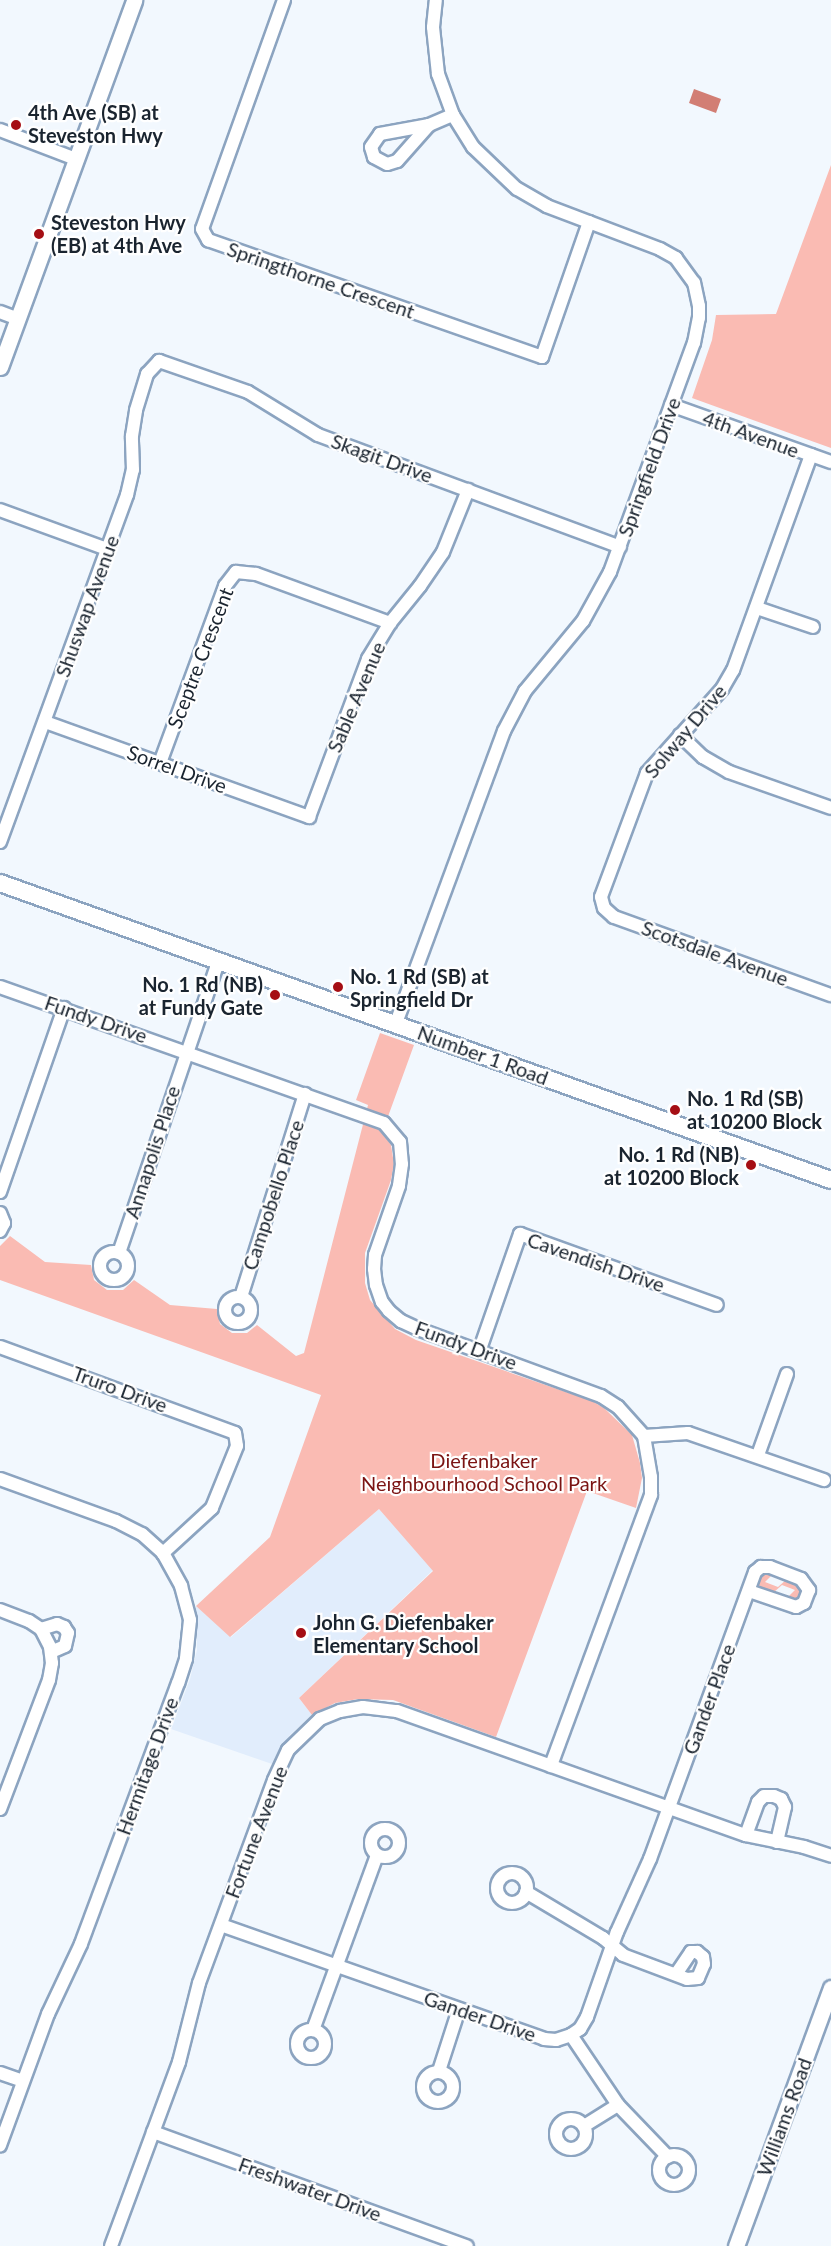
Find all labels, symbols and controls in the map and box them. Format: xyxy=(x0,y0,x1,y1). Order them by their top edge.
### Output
place label: 4th Ave (SB) at Steveston Hwy xyxy=(28,101,163,148)
marker: 4th Ave (SB) at Steveston Hwy xyxy=(9,118,23,132)
place label: Steveston Hwy (EB) at 4th Ave xyxy=(51,210,186,257)
marker: Steveston Hwy (EB) at 4th Ave xyxy=(32,227,46,241)
street label: Springthorne Crescent xyxy=(224,237,418,323)
street label: Springfield Drive xyxy=(613,394,685,540)
street label: 4th Avenue xyxy=(699,405,803,463)
street label: Skagit Drive xyxy=(328,429,436,487)
street label: Shuswap Avenue xyxy=(50,532,124,680)
street label: Sceptre Crescent xyxy=(162,584,238,732)
street label: Sable Avenue xyxy=(322,638,390,756)
street label: Solway Drive xyxy=(639,679,731,783)
street label: Sorrel Drive xyxy=(124,740,230,798)
street label: Scotsdale Avenue xyxy=(638,915,792,991)
place label: No. 1 Rd (SB) at Springfield Dr xyxy=(350,964,489,1011)
place label: No. 1 Rd (NB) at Fundy Gate xyxy=(138,972,263,1019)
marker: No. 1 Rd (SB) at Springfield Dr xyxy=(331,980,345,994)
marker: No. 1 Rd (NB) at Fundy Gate xyxy=(268,988,282,1002)
street label: Fundy Drive xyxy=(41,990,151,1048)
street label: Number 1 Road xyxy=(414,1020,552,1090)
street label: Annapolis Place xyxy=(119,1083,185,1221)
place label: No. 1 Rd (SB) at 10200 Block xyxy=(687,1086,822,1133)
marker: No. 1 Rd (SB) at 10200 Block xyxy=(668,1103,682,1117)
street label: Campobello Place xyxy=(237,1117,309,1273)
place label: No. 1 Rd (NB) at 10200 Block xyxy=(604,1142,739,1189)
marker: No. 1 Rd (NB) at 10200 Block xyxy=(744,1158,758,1172)
street label: Cavendish Drive xyxy=(524,1227,668,1297)
street label: Fundy Drive xyxy=(412,1315,520,1375)
street label: Truro Drive xyxy=(69,1361,171,1417)
park label: Diefenbaker Neighbourhood School Park xyxy=(361,1449,607,1496)
place label: John G. Diefenbaker Elementary School xyxy=(313,1610,494,1657)
marker: John G. Diefenbaker Elementary School xyxy=(294,1626,308,1640)
street label: Gander Place xyxy=(678,1640,740,1758)
street label: Hermitage Drive xyxy=(111,1694,183,1838)
street label: Fortune Avenue xyxy=(220,1762,292,1902)
street label: Gander Drive xyxy=(421,1986,539,2046)
street label: Williams Road xyxy=(751,2055,817,2179)
street label: Freshwater Drive xyxy=(235,2152,385,2226)

